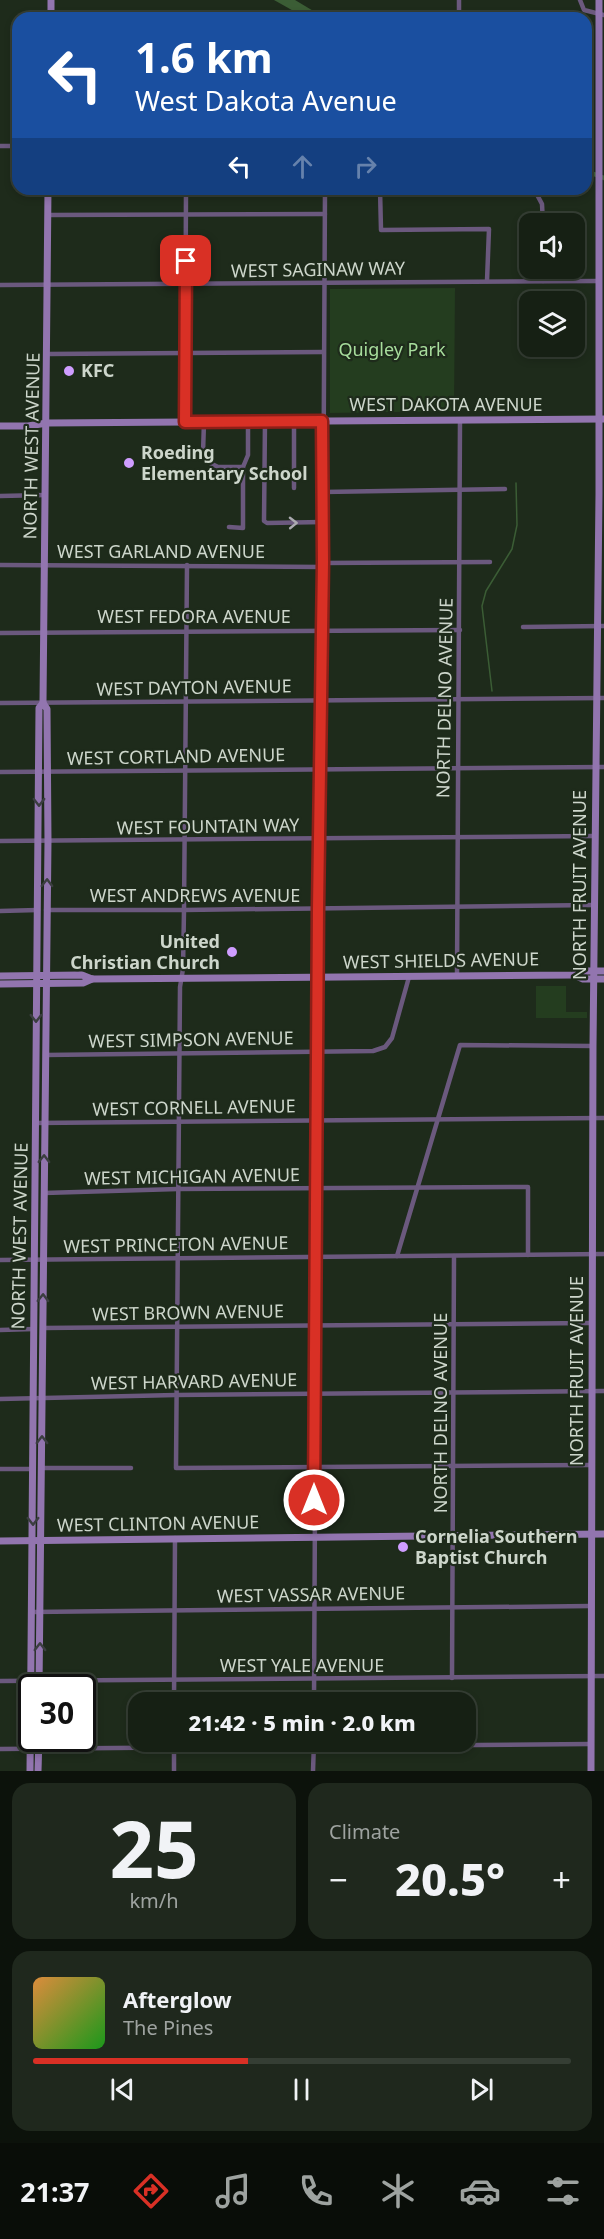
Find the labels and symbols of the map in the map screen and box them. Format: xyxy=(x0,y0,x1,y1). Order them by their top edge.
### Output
pin xyxy=(160,235,211,286)
street label: WEST SAGINAW WAY xyxy=(231,255,406,283)
park label: Quigley Park xyxy=(338,337,446,361)
street label: NORTH WEST AVENUE xyxy=(17,352,45,540)
place label: KFC xyxy=(81,358,114,382)
marker: KFC xyxy=(62,364,76,378)
street label: WEST DAKOTA AVENUE xyxy=(349,392,543,416)
place label: Roeding Elementary School xyxy=(141,440,308,485)
marker: Roeding Elementary School xyxy=(122,456,136,470)
one-way arrow xyxy=(289,516,298,529)
street label: WEST GARLAND AVENUE xyxy=(57,539,265,563)
street label: NORTH DELNO AVENUE xyxy=(430,598,458,798)
street label: WEST FEDORA AVENUE xyxy=(97,604,291,628)
street label: WEST DAYTON AVENUE xyxy=(96,673,292,701)
street label: WEST CORTLAND AVENUE xyxy=(67,742,285,770)
street label: NORTH FRUIT AVENUE xyxy=(567,790,591,980)
one-way arrow xyxy=(33,798,45,807)
street label: WEST FOUNTAIN WAY xyxy=(116,812,300,840)
one-way arrow xyxy=(41,879,53,888)
street label: WEST ANDREWS AVENUE xyxy=(90,883,300,907)
place label: United Christian Church xyxy=(70,929,220,974)
marker: United Christian Church xyxy=(225,945,239,959)
street label: WEST SHIELDS AVENUE xyxy=(343,946,539,974)
one-way arrow xyxy=(30,1014,42,1023)
street label: WEST SIMPSON AVENUE xyxy=(88,1025,294,1053)
street label: WEST CORNELL AVENUE xyxy=(92,1093,296,1121)
street label: NORTH WEST AVENUE xyxy=(5,1142,33,1330)
one-way arrow xyxy=(38,1155,51,1164)
street label: WEST MICHIGAN AVENUE xyxy=(84,1162,300,1190)
street label: WEST PRINCETON AVENUE xyxy=(63,1230,289,1258)
street label: NORTH FRUIT AVENUE xyxy=(564,1276,588,1466)
one-way arrow xyxy=(37,1294,49,1303)
street label: WEST BROWN AVENUE xyxy=(92,1298,284,1326)
street label: NORTH DELNO AVENUE xyxy=(428,1313,452,1513)
street label: WEST HARVARD AVENUE xyxy=(91,1367,297,1395)
one-way arrow xyxy=(36,1436,48,1445)
position arrow xyxy=(282,1468,346,1532)
street label: WEST CLINTON AVENUE xyxy=(57,1509,259,1537)
one-way arrow xyxy=(27,1516,39,1525)
place label: Cornelia Southern Baptist Church xyxy=(415,1524,577,1569)
marker: Cornelia Southern Baptist Church xyxy=(396,1540,410,1554)
street label: WEST VASSAR AVENUE xyxy=(217,1580,405,1608)
one-way arrow xyxy=(34,1642,46,1651)
street label: WEST YALE AVENUE xyxy=(220,1653,384,1677)
speed limit sign: 30 xyxy=(18,1674,96,1752)

